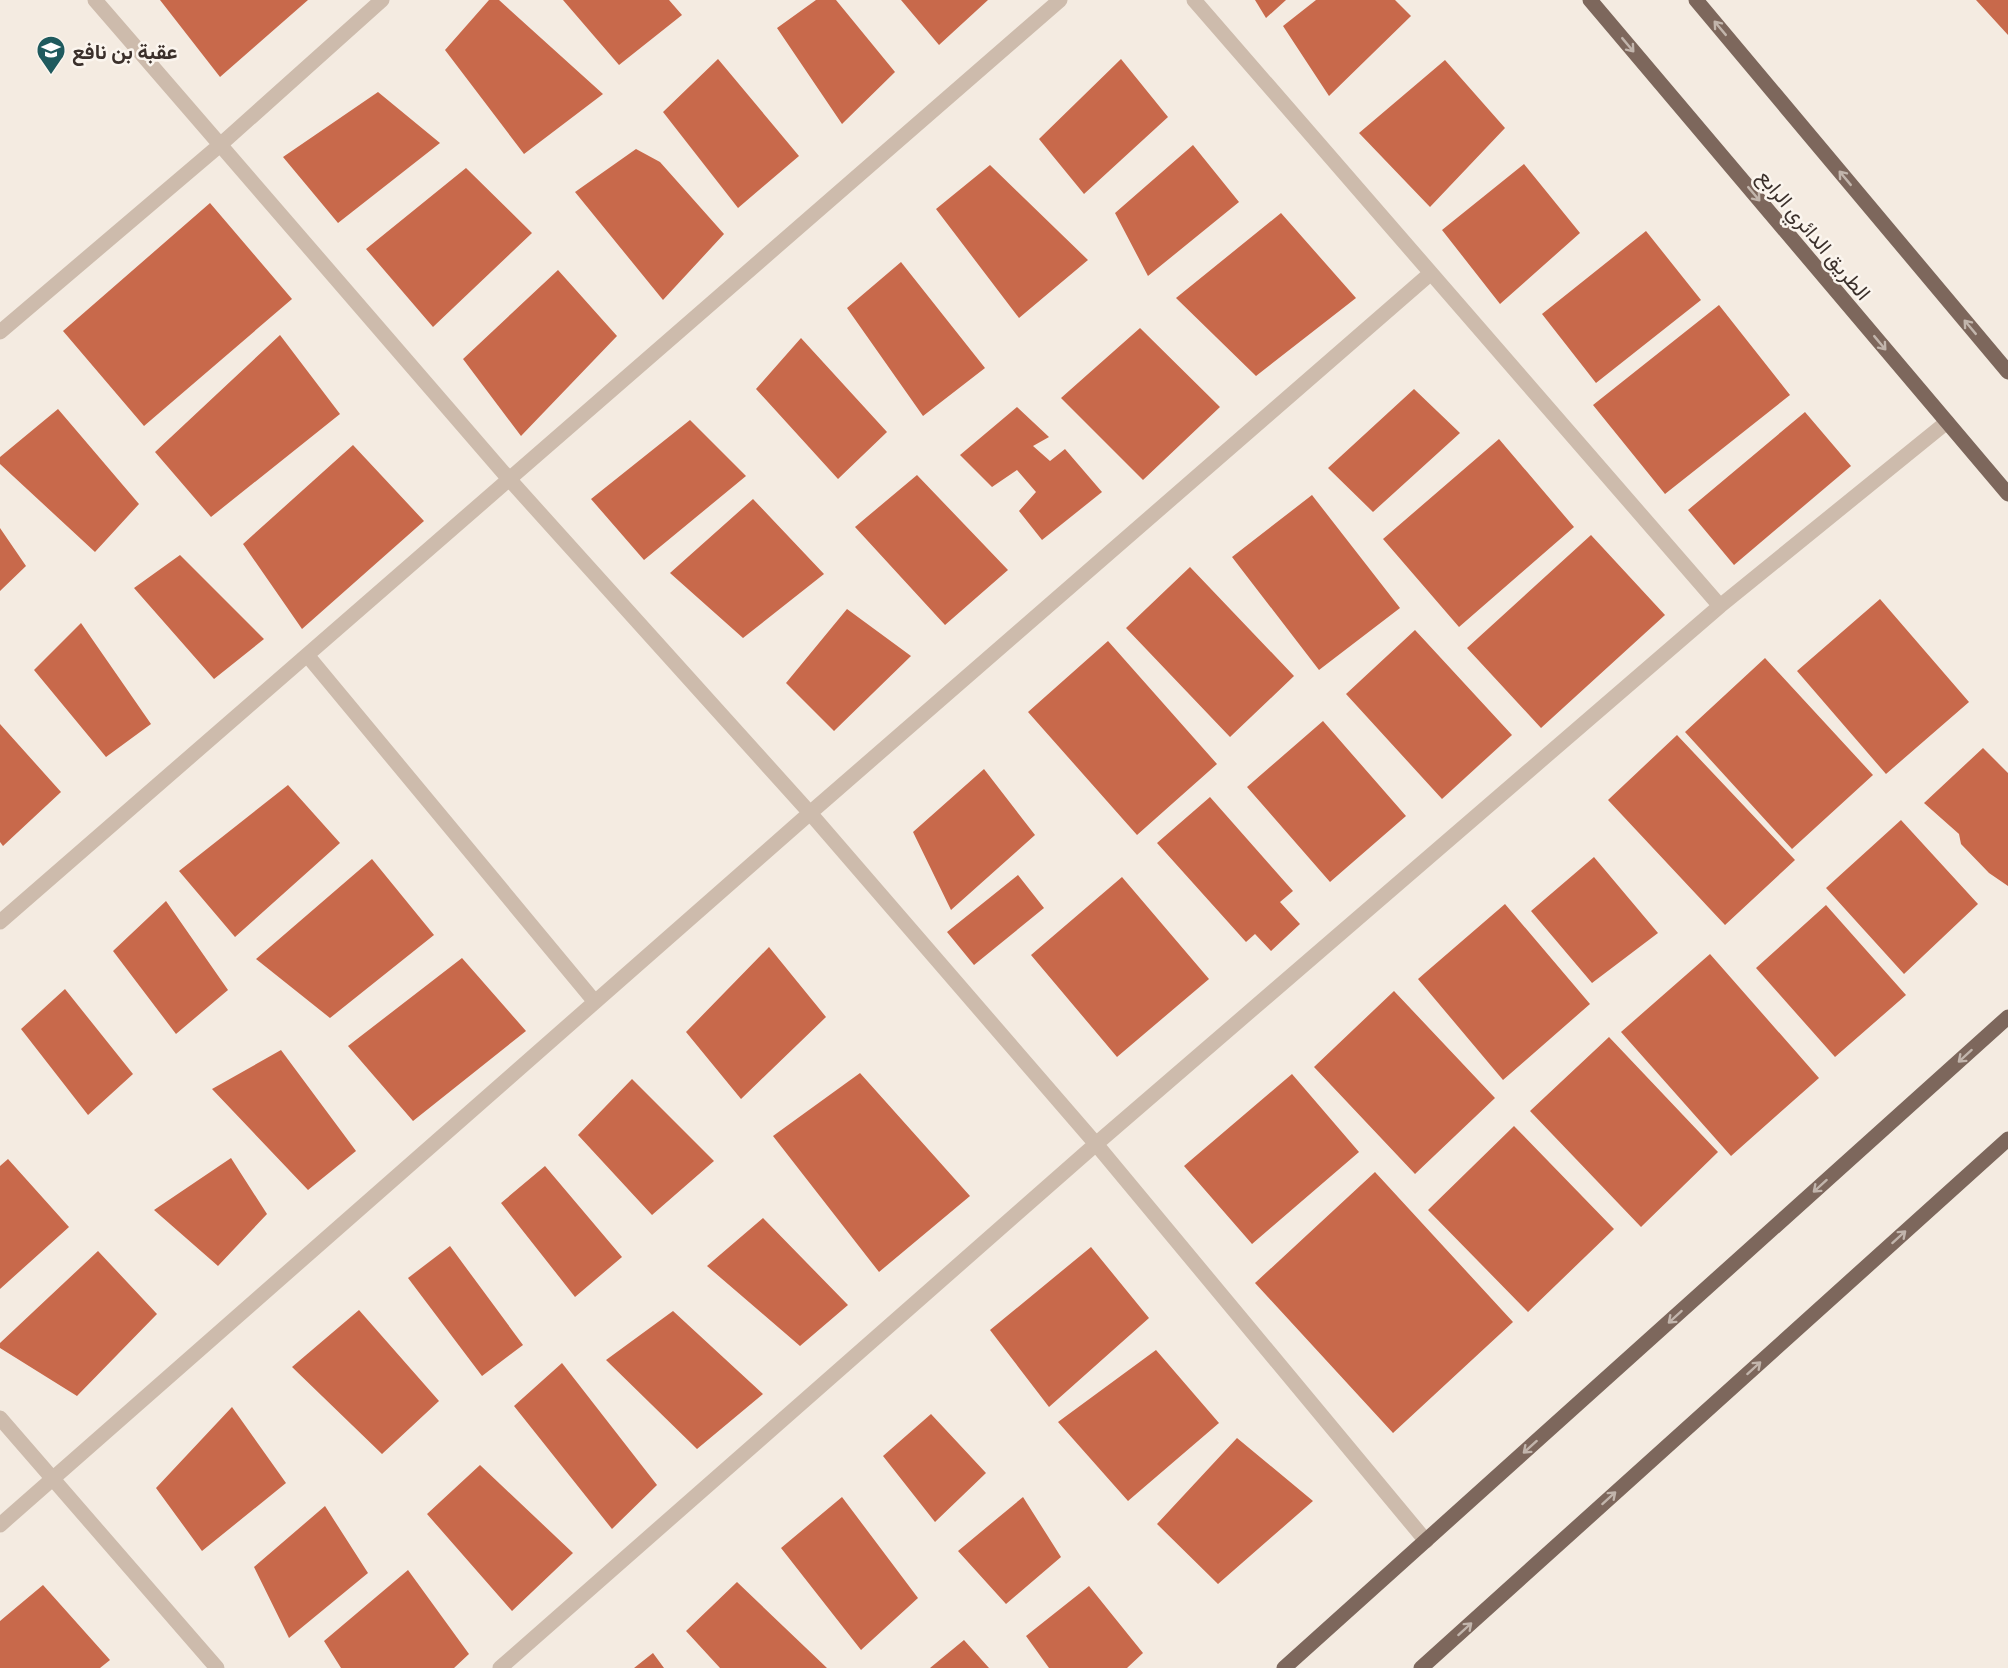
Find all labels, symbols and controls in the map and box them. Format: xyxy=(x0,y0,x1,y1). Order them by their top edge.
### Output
one-way arrow xyxy=(1713,21,1727,36)
school or university icon: عقبة بن نافع xyxy=(35,34,67,76)
one-way arrow xyxy=(1621,37,1635,52)
place label: عقبة بن نافع xyxy=(72,38,178,66)
street label: الطريق الدائري الرابع xyxy=(1748,164,1877,308)
one-way arrow xyxy=(1838,171,1852,186)
one-way arrow xyxy=(1747,186,1761,201)
one-way arrow xyxy=(1964,319,1977,335)
one-way arrow xyxy=(1873,335,1887,350)
one-way arrow xyxy=(1957,1049,1972,1063)
one-way arrow xyxy=(1812,1179,1827,1193)
one-way arrow xyxy=(1892,1230,1907,1244)
one-way arrow xyxy=(1668,1310,1683,1324)
one-way arrow xyxy=(1747,1361,1762,1375)
one-way arrow xyxy=(1523,1440,1538,1454)
one-way arrow xyxy=(1602,1491,1617,1505)
one-way arrow xyxy=(1457,1622,1472,1636)

